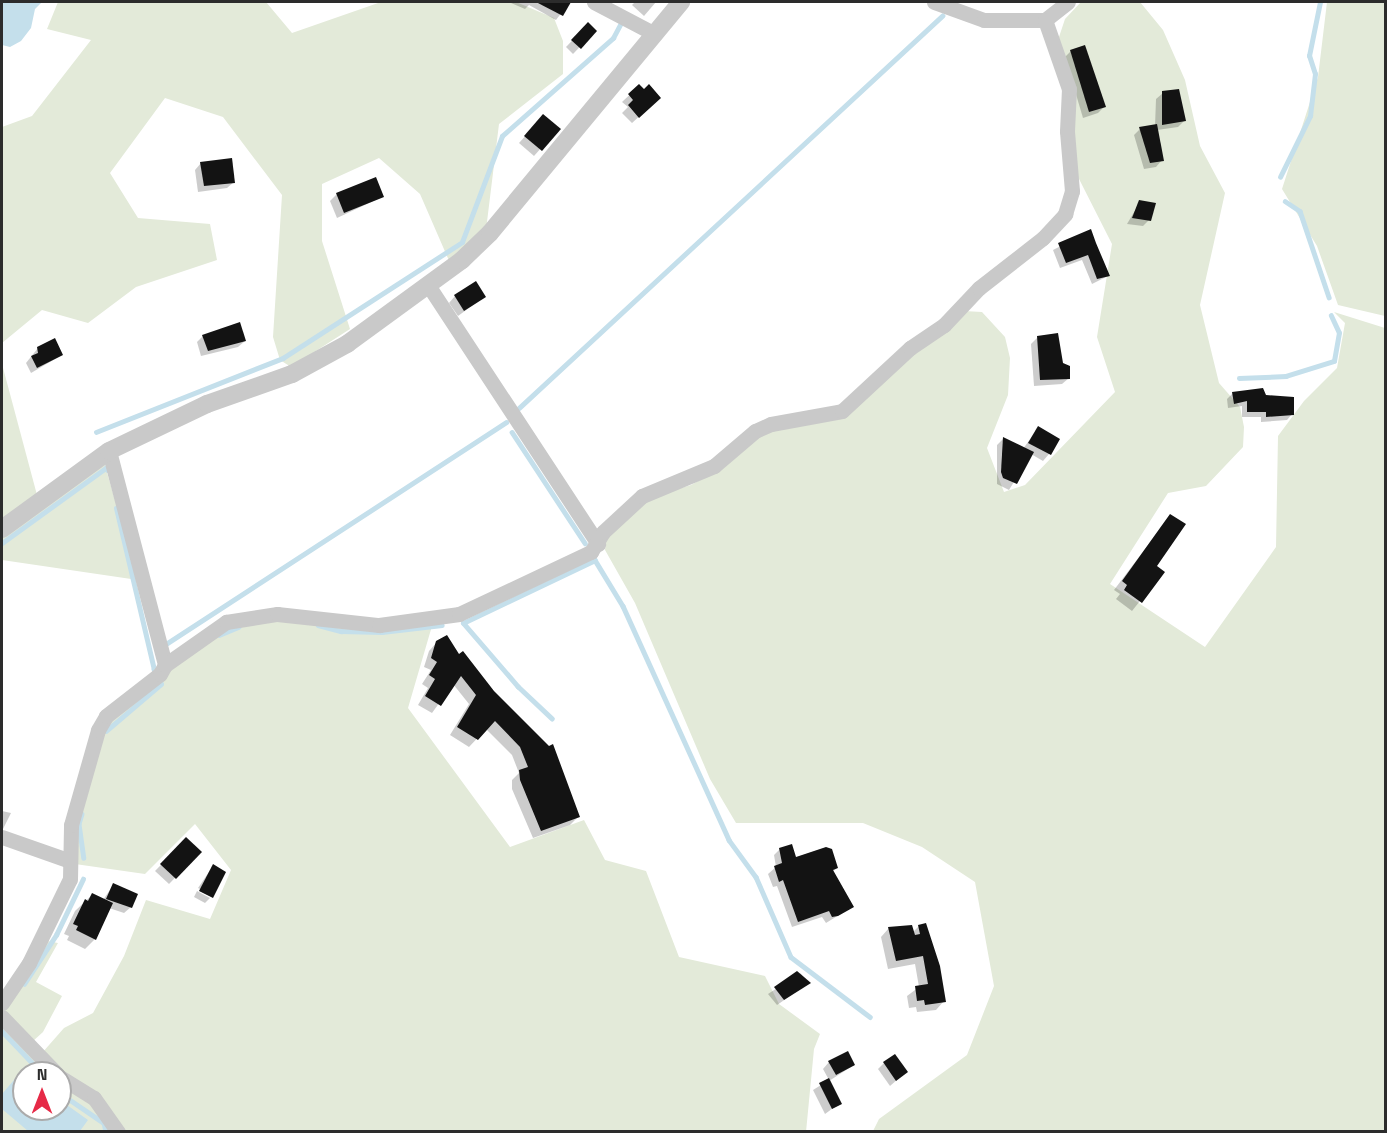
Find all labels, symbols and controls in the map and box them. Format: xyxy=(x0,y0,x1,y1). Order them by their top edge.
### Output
north arrow xyxy=(12,1061,72,1121)
text: N xyxy=(37,1064,47,1085)

